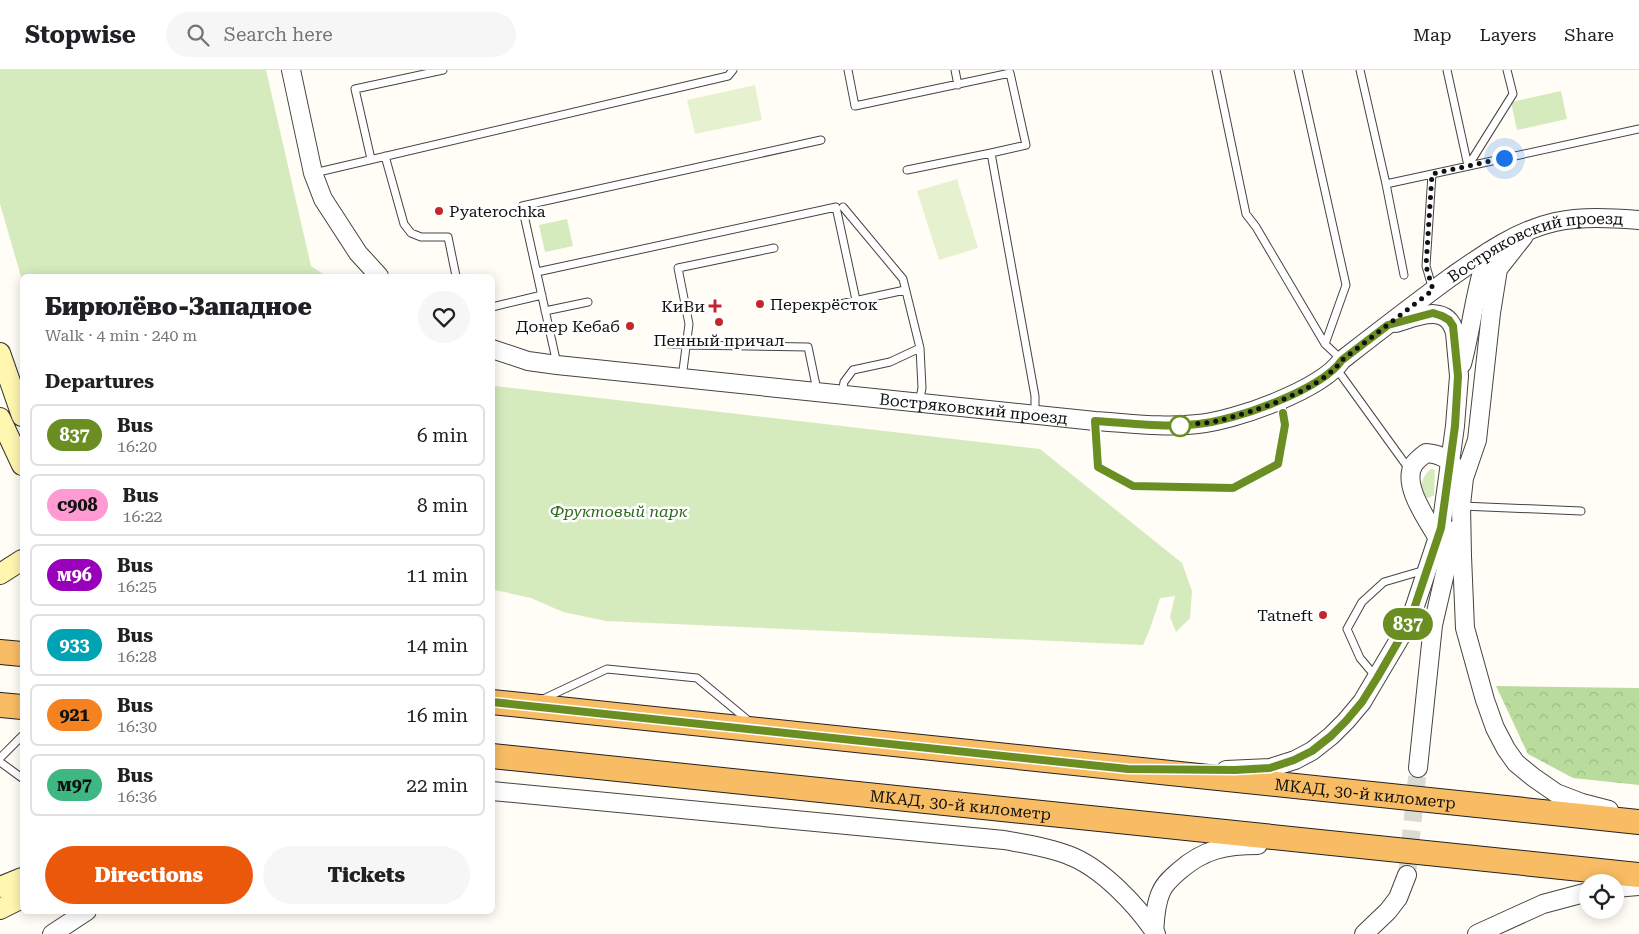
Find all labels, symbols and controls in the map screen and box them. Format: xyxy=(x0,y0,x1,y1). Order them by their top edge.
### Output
search box xyxy=(166,12,516,57)
text: Stopwise xyxy=(25,21,136,49)
icon: search xyxy=(184,21,212,49)
text: Search here xyxy=(224,23,333,46)
text: Map xyxy=(1413,24,1452,45)
text: Layers xyxy=(1480,24,1536,45)
text: Share xyxy=(1564,24,1614,45)
your location xyxy=(1492,146,1517,171)
place label: Pyaterochka xyxy=(449,202,546,221)
marker: Pyaterochka xyxy=(433,205,445,217)
street label: Востряковский проезд xyxy=(1444,208,1624,286)
button: heart xyxy=(418,291,470,343)
text: Бирюлёво-Западное xyxy=(45,293,312,321)
place label: Перекрёсток xyxy=(770,295,878,314)
place label: КиВи xyxy=(661,297,705,316)
marker: Перекрёсток xyxy=(754,298,766,310)
marker: КиВи xyxy=(709,300,721,312)
marker: Пенный причал xyxy=(713,316,725,328)
place label: Донер Кебаб xyxy=(516,317,620,336)
marker: Донер Кебаб xyxy=(624,320,636,332)
text: Walk · 4 min · 240 m xyxy=(45,326,197,345)
place label: Пенный причал xyxy=(653,331,785,350)
text: Departures xyxy=(45,370,154,393)
street label: Востряковский проезд xyxy=(878,389,1069,428)
text: Bus xyxy=(117,414,153,437)
unlabelled marker xyxy=(1169,415,1191,437)
text: 837 xyxy=(59,424,90,445)
text: 6 min xyxy=(417,424,468,447)
text: 16:20 xyxy=(117,437,157,456)
text: Bus xyxy=(123,484,159,507)
text: с908 xyxy=(57,494,98,515)
text: 8 min xyxy=(417,494,468,517)
park label: Фруктовый парк xyxy=(551,502,688,521)
text: 16:22 xyxy=(123,507,163,526)
text: Bus xyxy=(117,554,153,577)
text: м96 xyxy=(57,564,92,585)
text: 11 min xyxy=(406,564,468,587)
text: 16:25 xyxy=(117,577,157,596)
place label: Tatneft xyxy=(1257,606,1313,625)
line badge: 837 xyxy=(1379,608,1437,640)
marker: Tatneft xyxy=(1317,609,1329,621)
text: 837 xyxy=(1393,613,1423,634)
text: Bus xyxy=(117,624,153,647)
text: 933 xyxy=(59,634,90,655)
text: 14 min xyxy=(406,634,468,657)
text: 16:28 xyxy=(117,647,157,666)
text: Bus xyxy=(117,694,153,717)
text: 921 xyxy=(59,704,90,725)
text: 16 min xyxy=(406,704,468,727)
text: 16:30 xyxy=(117,717,157,736)
text: Bus xyxy=(117,764,153,787)
text: м97 xyxy=(57,774,92,795)
text: 22 min xyxy=(406,774,468,797)
street label: МКАД, 30-й километр xyxy=(1274,774,1457,812)
street label: МКАД, 30-й километр xyxy=(869,786,1052,823)
text: 16:36 xyxy=(117,787,157,806)
button: Directions xyxy=(45,846,253,904)
button: Tickets xyxy=(263,846,470,904)
map controls xyxy=(1579,874,1624,919)
button: locate xyxy=(1579,874,1624,919)

